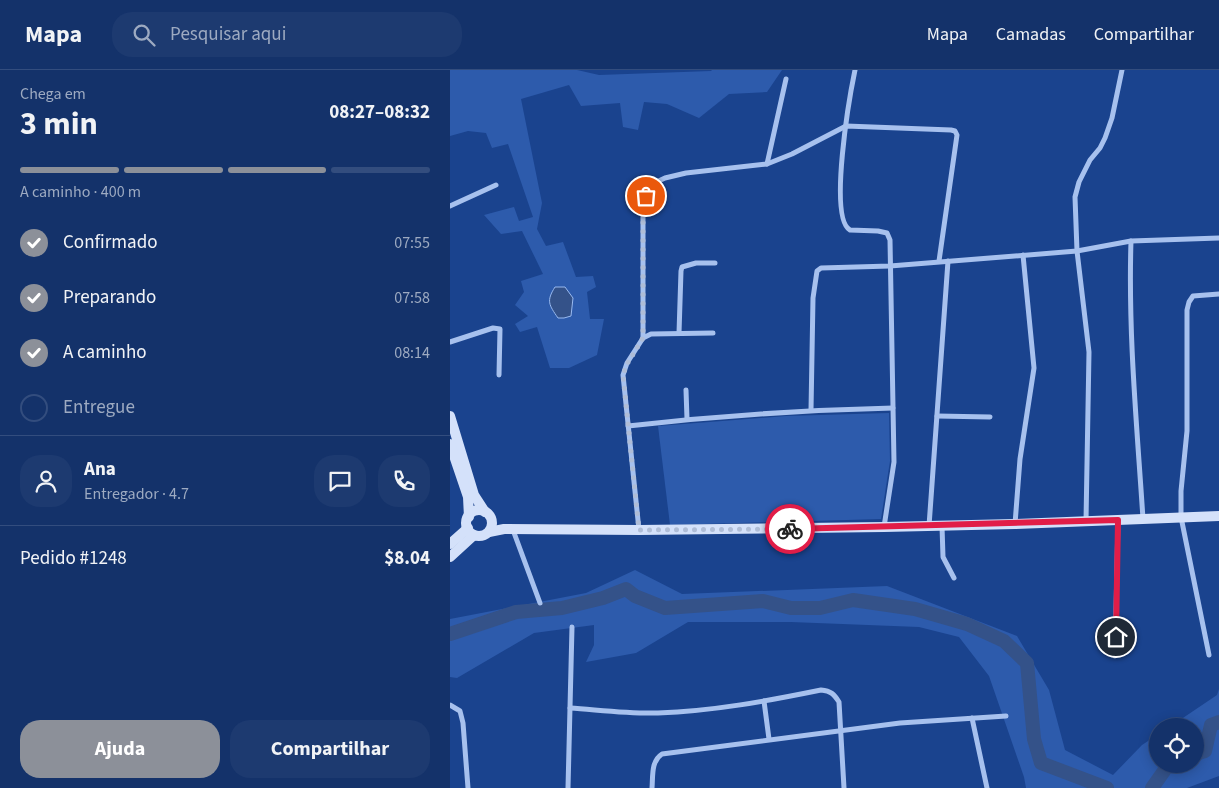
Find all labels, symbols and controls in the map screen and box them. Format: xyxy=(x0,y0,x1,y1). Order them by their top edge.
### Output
search box xyxy=(112,12,462,57)
text: Mapa xyxy=(25,17,82,52)
icon: search xyxy=(130,21,158,49)
text: Pesquisar aqui xyxy=(170,21,286,48)
text: Mapa xyxy=(927,22,968,47)
text: Camadas xyxy=(996,22,1066,47)
text: Compartilhar xyxy=(1094,22,1194,47)
text: Chega em xyxy=(20,83,86,105)
text: 08:27–08:32 xyxy=(329,99,430,126)
text: 3 min xyxy=(20,101,98,147)
pin xyxy=(625,175,667,217)
text: A caminho · 400 m xyxy=(20,181,141,203)
icon: bag xyxy=(632,182,660,210)
icon: check xyxy=(20,229,48,257)
text: Confirmado xyxy=(63,229,158,256)
text: 07:55 xyxy=(394,232,430,254)
icon: check xyxy=(20,284,48,312)
text: Preparando xyxy=(63,284,156,311)
text: 07:58 xyxy=(394,287,430,309)
icon: check xyxy=(20,339,48,367)
text: A caminho xyxy=(63,339,147,366)
text: 08:14 xyxy=(394,342,430,364)
text: Entregue xyxy=(63,394,135,421)
button: person xyxy=(20,455,72,507)
button: chat xyxy=(314,455,366,507)
button: phone xyxy=(378,455,430,507)
text: Ana xyxy=(84,456,116,483)
text: Entregador · 4.7 xyxy=(84,483,189,505)
courier xyxy=(765,504,815,554)
icon: bike xyxy=(776,515,804,543)
text: Pedido #1248 xyxy=(20,545,127,572)
text: $8.04 xyxy=(384,545,430,572)
pin xyxy=(1095,616,1137,658)
icon: home xyxy=(1102,623,1130,651)
map controls xyxy=(1149,718,1204,773)
button: locate xyxy=(1149,718,1204,773)
button: Ajuda xyxy=(20,720,220,778)
button: Compartilhar xyxy=(230,720,430,778)

